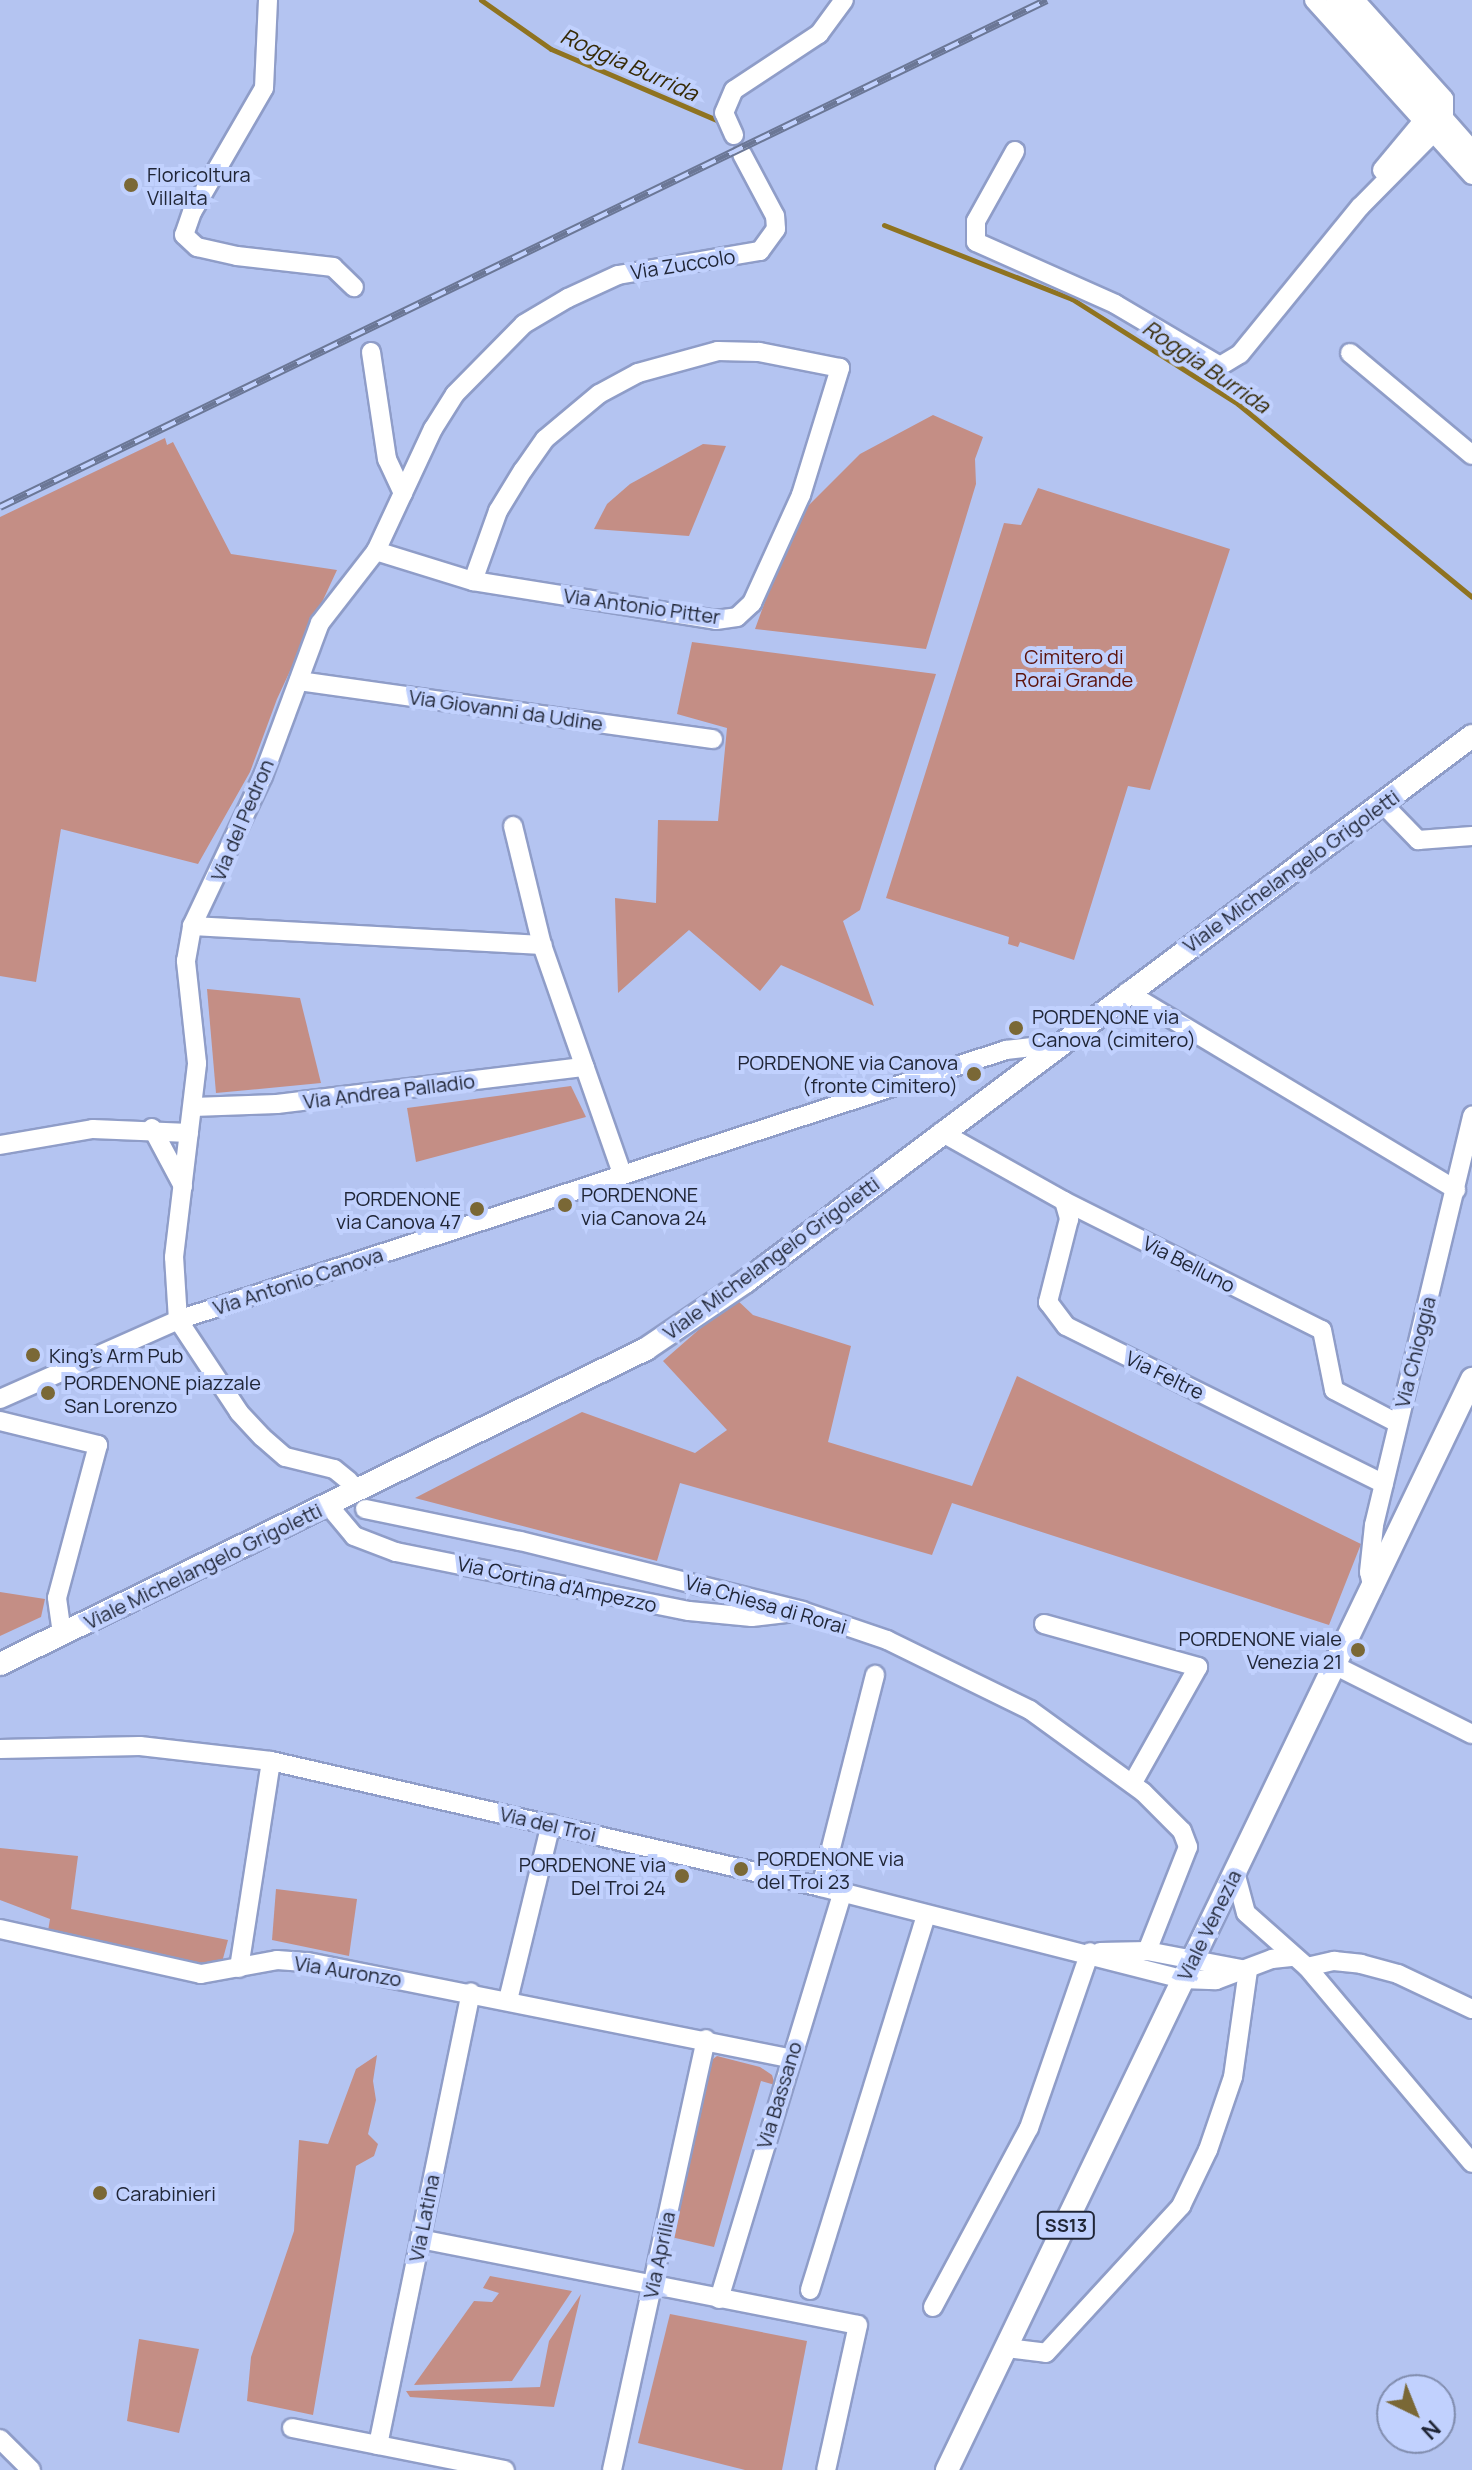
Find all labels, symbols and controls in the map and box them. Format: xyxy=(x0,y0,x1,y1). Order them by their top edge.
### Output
water label: Roggia Burrida xyxy=(556,23,702,107)
place label: Floricoltura Villalta xyxy=(147,162,251,209)
marker: Floricoltura Villalta xyxy=(122,176,140,194)
street label: Via Zuccolo xyxy=(629,244,737,284)
water label: Roggia Burrida xyxy=(1137,315,1275,419)
street label: Via Antonio Pitter xyxy=(562,583,722,629)
park label: Cimitero di Rorai Grande xyxy=(1015,644,1133,691)
street label: Via Giovanni da Udine xyxy=(407,684,605,736)
street label: Via del Pedron xyxy=(206,756,278,884)
street label: Viale Michelangelo Grigoletti xyxy=(1178,785,1404,957)
place label: PORDENONE via Canova (cimitero) xyxy=(1032,1004,1196,1051)
marker: PORDENONE via Canova (cimitero) xyxy=(1007,1019,1025,1037)
place label: PORDENONE via Canova (fronte Cimitero) xyxy=(737,1050,958,1097)
marker: PORDENONE via Canova (fronte Cimitero) xyxy=(965,1065,983,1083)
street label: Via Andrea Palladio xyxy=(302,1069,476,1113)
street label: Viale Michelangelo Grigoletti xyxy=(658,1172,884,1344)
place label: PORDENONE via Canova 24 xyxy=(581,1182,707,1229)
place label: PORDENONE via Canova 47 xyxy=(336,1186,461,1233)
marker: PORDENONE via Canova 24 xyxy=(556,1196,574,1214)
marker: PORDENONE via Canova 47 xyxy=(468,1200,486,1218)
street label: Via Belluno xyxy=(1139,1231,1239,1297)
street label: Via Antonio Canova xyxy=(210,1242,386,1320)
street label: Via Chioggia xyxy=(1390,1294,1440,1410)
place label: King's Arm Pub xyxy=(49,1343,183,1367)
marker: King's Arm Pub xyxy=(24,1346,42,1364)
street label: Via Feltre xyxy=(1122,1346,1208,1404)
place label: PORDENONE piazzale San Lorenzo xyxy=(64,1370,261,1417)
marker: PORDENONE piazzale San Lorenzo xyxy=(39,1384,57,1402)
street label: Viale Michelangelo Grigoletti xyxy=(80,1498,326,1634)
street label: Via Cortina d'Ampezzo xyxy=(455,1551,659,1617)
street label: Via Chiesa di Rorai xyxy=(682,1569,850,1639)
place label: PORDENONE viale Venezia 21 xyxy=(1178,1626,1342,1673)
marker: PORDENONE viale Venezia 21 xyxy=(1349,1641,1367,1659)
street label: Via del Troi xyxy=(498,1801,598,1847)
place label: PORDENONE via del Troi 23 xyxy=(757,1846,904,1893)
place label: PORDENONE via Del Troi 24 xyxy=(519,1852,666,1899)
marker: PORDENONE via del Troi 23 xyxy=(732,1860,750,1878)
street label: Viale Venezia xyxy=(1172,1866,1246,1984)
marker: PORDENONE via Del Troi 24 xyxy=(673,1867,691,1885)
street label: Via Auronzo xyxy=(293,1951,403,1991)
street label: Via Bassano xyxy=(751,2039,807,2151)
street label: Via Latina xyxy=(404,2172,444,2264)
place label: Carabinieri xyxy=(116,2181,216,2205)
marker: Carabinieri xyxy=(91,2184,109,2202)
street label: Via Aprilia xyxy=(638,2209,680,2301)
road number: SS13 xyxy=(1036,2211,1096,2239)
north arrow xyxy=(1376,2374,1456,2454)
text: N xyxy=(1415,2414,1447,2446)

